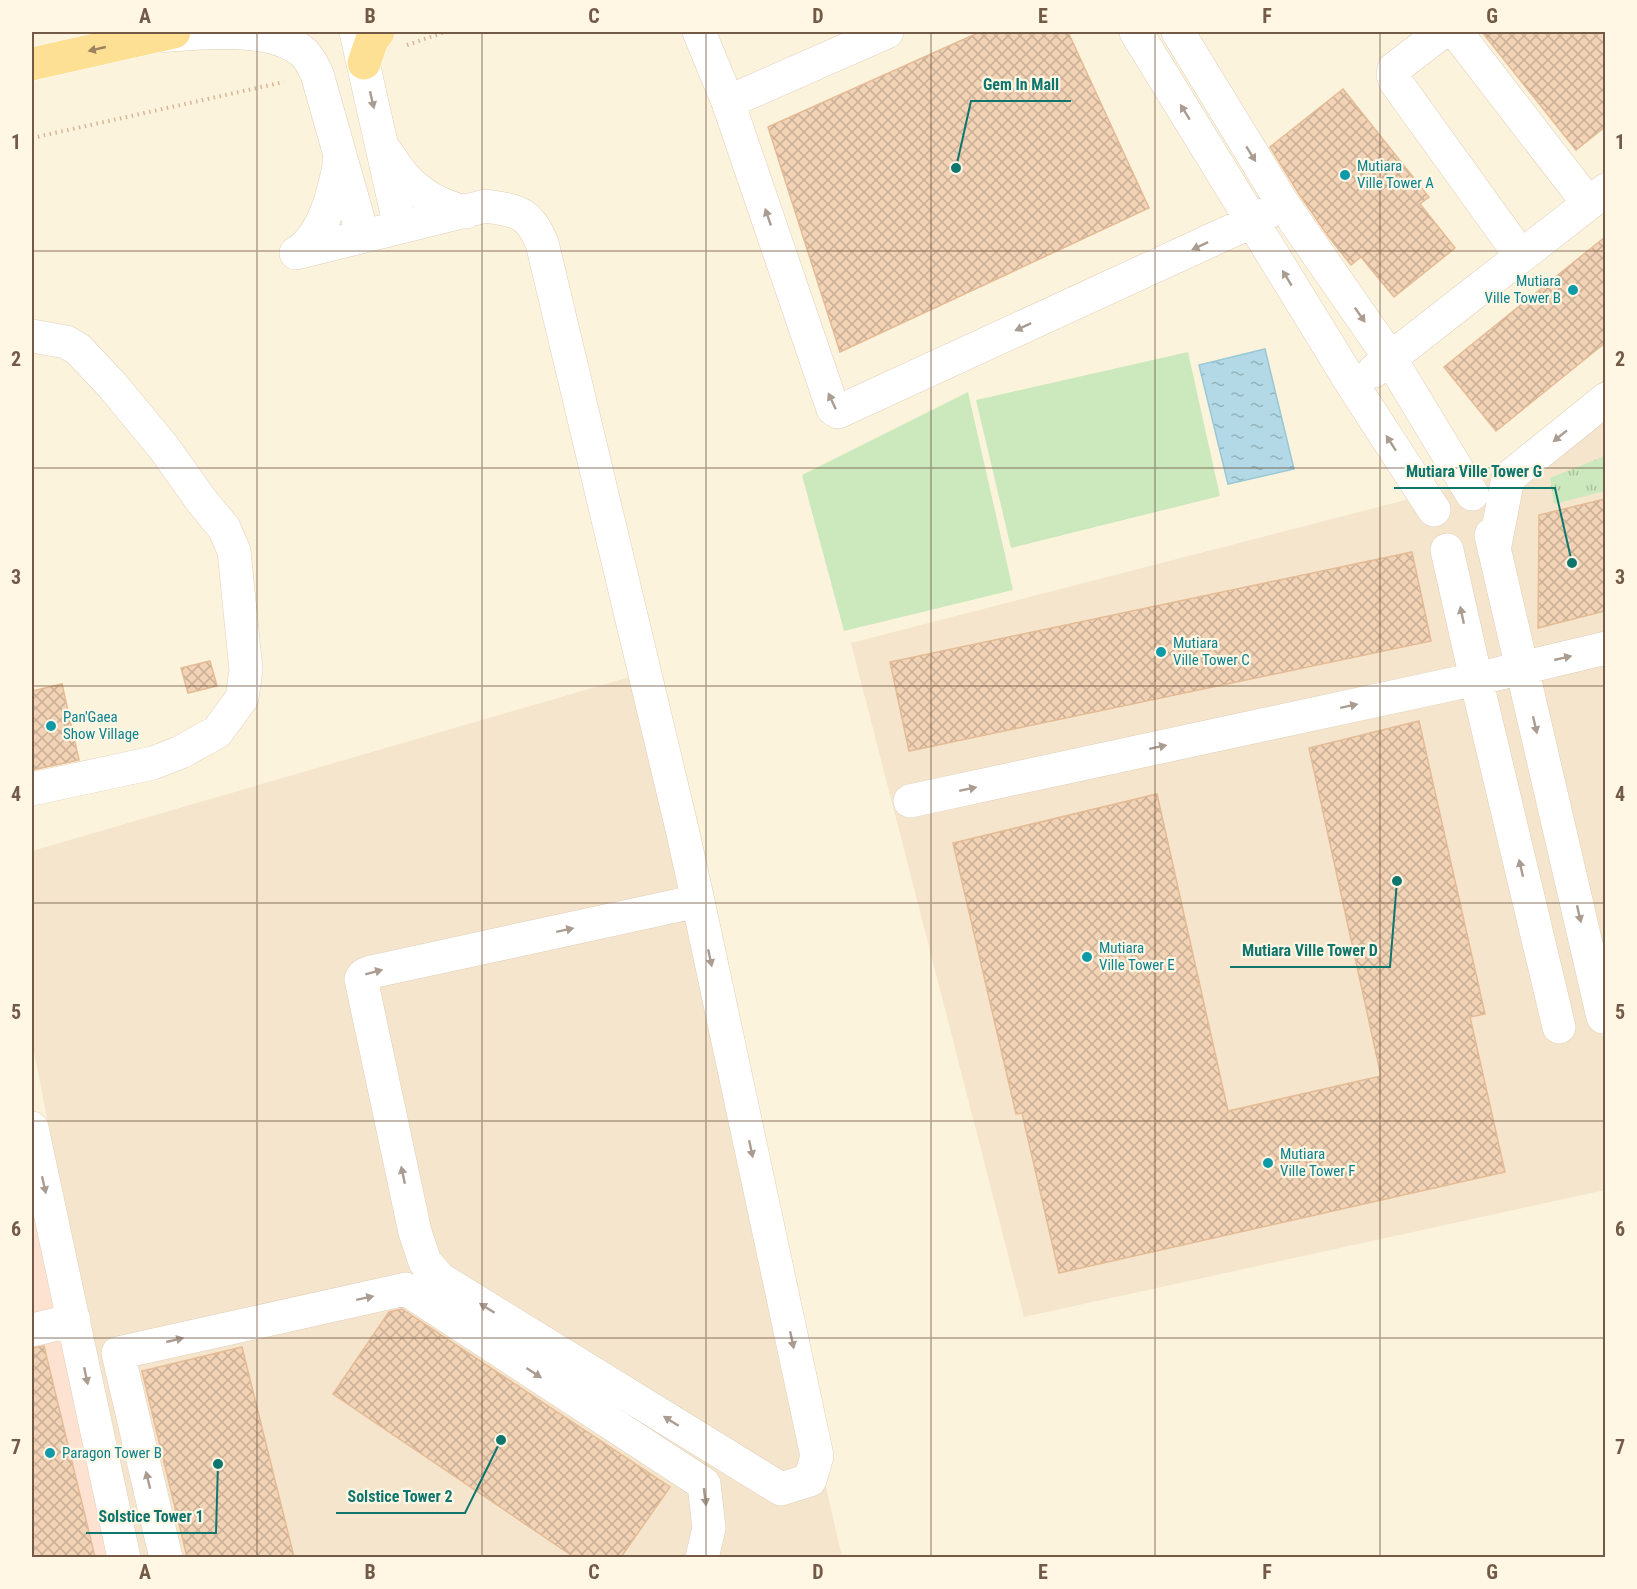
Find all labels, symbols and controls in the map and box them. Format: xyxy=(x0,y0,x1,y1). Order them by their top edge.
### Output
text: A xyxy=(139,4,151,28)
text: B xyxy=(364,4,376,28)
text: C xyxy=(588,4,600,28)
text: D xyxy=(812,4,824,28)
text: E xyxy=(1038,4,1048,28)
text: F xyxy=(1262,4,1272,28)
text: G xyxy=(1486,4,1498,28)
one-way arrow xyxy=(87,45,106,54)
callout: Gem In Mall xyxy=(971,67,1071,101)
text: Gem In Mall xyxy=(983,75,1059,94)
one-way arrow xyxy=(368,91,378,110)
one-way arrow xyxy=(1180,104,1191,120)
text: 1 xyxy=(11,130,21,154)
text: 1 xyxy=(1615,130,1625,154)
one-way arrow xyxy=(1246,145,1257,162)
place label: Mutiara Ville Tower A xyxy=(1357,157,1434,192)
marker: Mutiara Ville Tower A xyxy=(1338,168,1352,182)
one-way arrow xyxy=(762,208,772,226)
one-way arrow xyxy=(1191,241,1208,250)
one-way arrow xyxy=(1282,270,1293,286)
place label: Mutiara Ville Tower B xyxy=(1484,272,1561,307)
marker: Mutiara Ville Tower B xyxy=(1566,283,1580,297)
one-way arrow xyxy=(1354,307,1366,323)
one-way arrow xyxy=(1014,323,1031,332)
text: 2 xyxy=(11,347,21,371)
text: 2 xyxy=(1615,347,1625,371)
one-way arrow xyxy=(827,393,836,410)
one-way arrow xyxy=(1552,429,1568,442)
one-way arrow xyxy=(1386,435,1397,451)
callout: Mutiara Ville Tower G xyxy=(1394,454,1555,488)
text: Mutiara Ville Tower G xyxy=(1406,462,1542,481)
text: 3 xyxy=(11,565,21,589)
text: 3 xyxy=(1615,565,1625,589)
one-way arrow xyxy=(1456,606,1466,624)
place label: Mutiara Ville Tower C xyxy=(1173,634,1250,669)
marker: Mutiara Ville Tower C xyxy=(1154,645,1168,659)
one-way arrow xyxy=(1554,652,1573,662)
one-way arrow xyxy=(1339,701,1358,710)
place label: Pan'Gaea Show Village xyxy=(63,708,139,743)
one-way arrow xyxy=(1530,715,1540,734)
marker: Pan'Gaea Show Village xyxy=(44,719,58,733)
one-way arrow xyxy=(1149,742,1167,752)
text: 4 xyxy=(11,782,21,806)
text: 4 xyxy=(1615,782,1625,806)
one-way arrow xyxy=(958,784,977,793)
one-way arrow xyxy=(1516,858,1525,877)
one-way arrow xyxy=(1574,905,1584,924)
one-way arrow xyxy=(555,925,574,934)
callout: Mutiara Ville Tower D xyxy=(1230,933,1390,967)
place label: Mutiara Ville Tower E xyxy=(1099,939,1175,974)
text: Mutiara Ville Tower D xyxy=(1242,941,1378,960)
one-way arrow xyxy=(706,949,715,968)
marker: Mutiara Ville Tower E xyxy=(1080,950,1094,964)
one-way arrow xyxy=(365,967,383,976)
text: 5 xyxy=(11,1000,21,1024)
text: 5 xyxy=(1615,1000,1625,1024)
one-way arrow xyxy=(747,1140,756,1159)
place label: Mutiara Ville Tower F xyxy=(1280,1145,1356,1180)
marker: Mutiara Ville Tower F xyxy=(1261,1156,1275,1170)
one-way arrow xyxy=(398,1165,407,1184)
one-way arrow xyxy=(40,1176,50,1195)
text: 6 xyxy=(11,1217,21,1241)
text: 6 xyxy=(1615,1217,1625,1241)
one-way arrow xyxy=(356,1293,375,1302)
one-way arrow xyxy=(478,1303,495,1313)
one-way arrow xyxy=(788,1330,797,1349)
one-way arrow xyxy=(165,1335,184,1344)
one-way arrow xyxy=(82,1367,91,1386)
one-way arrow xyxy=(526,1367,542,1378)
one-way arrow xyxy=(663,1416,679,1427)
text: 7 xyxy=(11,1435,21,1459)
text: 7 xyxy=(1615,1435,1625,1459)
place label: Paragon Tower B xyxy=(62,1444,162,1462)
marker: Paragon Tower B xyxy=(43,1446,57,1460)
one-way arrow xyxy=(143,1471,153,1489)
callout: Solstice Tower 2 xyxy=(336,1479,465,1513)
text: Solstice Tower 2 xyxy=(348,1487,452,1506)
one-way arrow xyxy=(700,1488,710,1507)
callout: Solstice Tower 1 xyxy=(86,1499,216,1533)
text: Solstice Tower 1 xyxy=(99,1507,203,1526)
text: A xyxy=(139,1560,151,1584)
text: B xyxy=(364,1560,376,1584)
text: C xyxy=(588,1560,600,1584)
text: D xyxy=(812,1560,824,1584)
text: E xyxy=(1038,1560,1048,1584)
text: F xyxy=(1262,1560,1272,1584)
text: G xyxy=(1486,1560,1498,1584)

